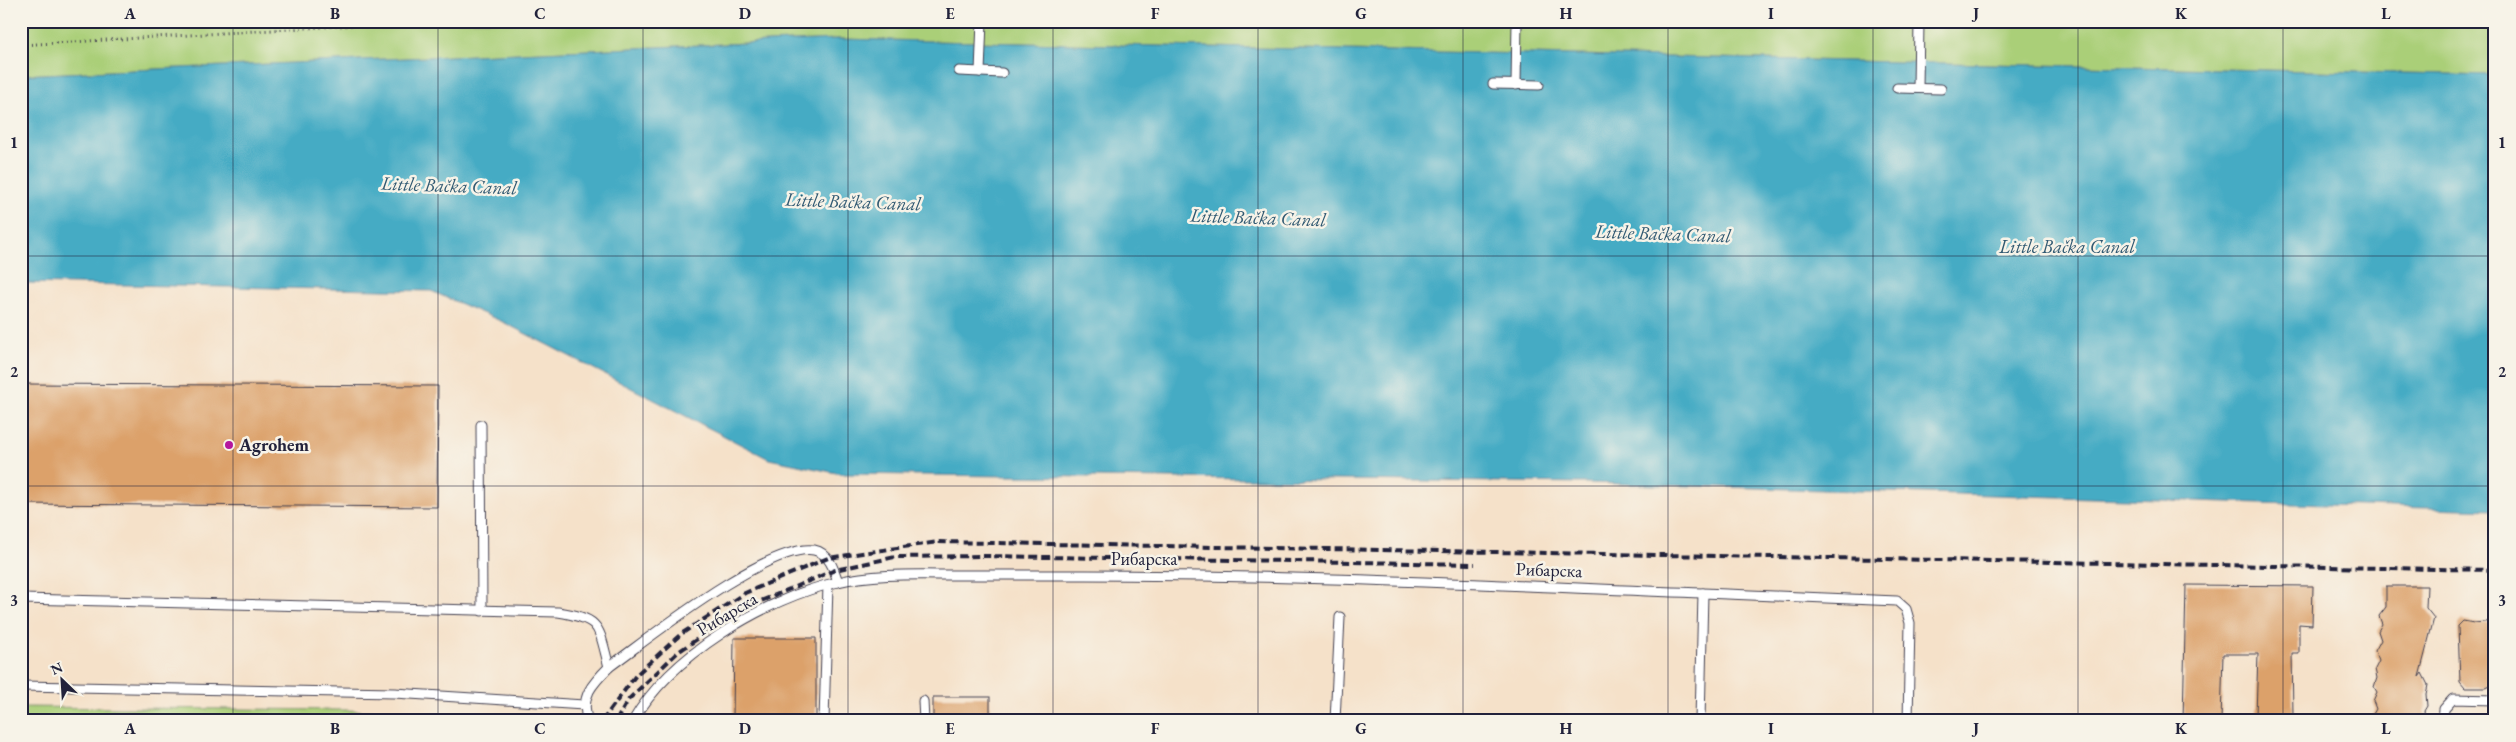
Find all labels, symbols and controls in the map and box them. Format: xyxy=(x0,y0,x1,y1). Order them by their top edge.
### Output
text: A xyxy=(123,3,136,24)
text: B xyxy=(330,3,340,24)
text: C xyxy=(534,3,546,24)
text: D xyxy=(739,3,751,24)
text: E xyxy=(945,3,955,24)
text: F xyxy=(1151,3,1160,24)
text: G xyxy=(1355,3,1367,24)
text: H xyxy=(1560,3,1573,24)
text: I xyxy=(1768,3,1774,24)
text: J xyxy=(1971,3,1979,24)
text: K xyxy=(2175,3,2188,24)
text: L xyxy=(2381,3,2391,24)
text: 1 xyxy=(10,132,18,153)
text: 1 xyxy=(2498,132,2506,153)
water label: Little Bačka Canal xyxy=(380,171,518,200)
water label: Little Bačka Canal xyxy=(784,187,922,216)
water label: Little Bačka Canal xyxy=(1189,203,1327,232)
water label: Little Bačka Canal xyxy=(1594,219,1732,248)
water label: Little Bačka Canal xyxy=(1998,234,2136,259)
text: 2 xyxy=(10,361,19,382)
text: 2 xyxy=(2498,361,2507,382)
place label: Agrohem xyxy=(238,433,310,456)
marker: Agrohem xyxy=(223,439,235,451)
street label: Рибарска xyxy=(1111,547,1178,570)
street label: Рибарска xyxy=(1515,557,1584,582)
street label: Рибарска xyxy=(692,586,762,641)
text: 3 xyxy=(10,590,18,611)
text: 3 xyxy=(2498,590,2506,611)
north arrow xyxy=(38,654,88,704)
text: N xyxy=(48,657,66,679)
text: A xyxy=(123,718,136,739)
text: B xyxy=(330,718,340,739)
text: C xyxy=(534,718,546,739)
text: D xyxy=(739,718,751,739)
text: E xyxy=(945,718,955,739)
text: F xyxy=(1151,718,1160,739)
text: G xyxy=(1355,718,1367,739)
text: H xyxy=(1560,718,1573,739)
text: I xyxy=(1768,718,1774,739)
text: J xyxy=(1971,718,1979,739)
text: K xyxy=(2175,718,2188,739)
text: L xyxy=(2381,718,2391,739)

